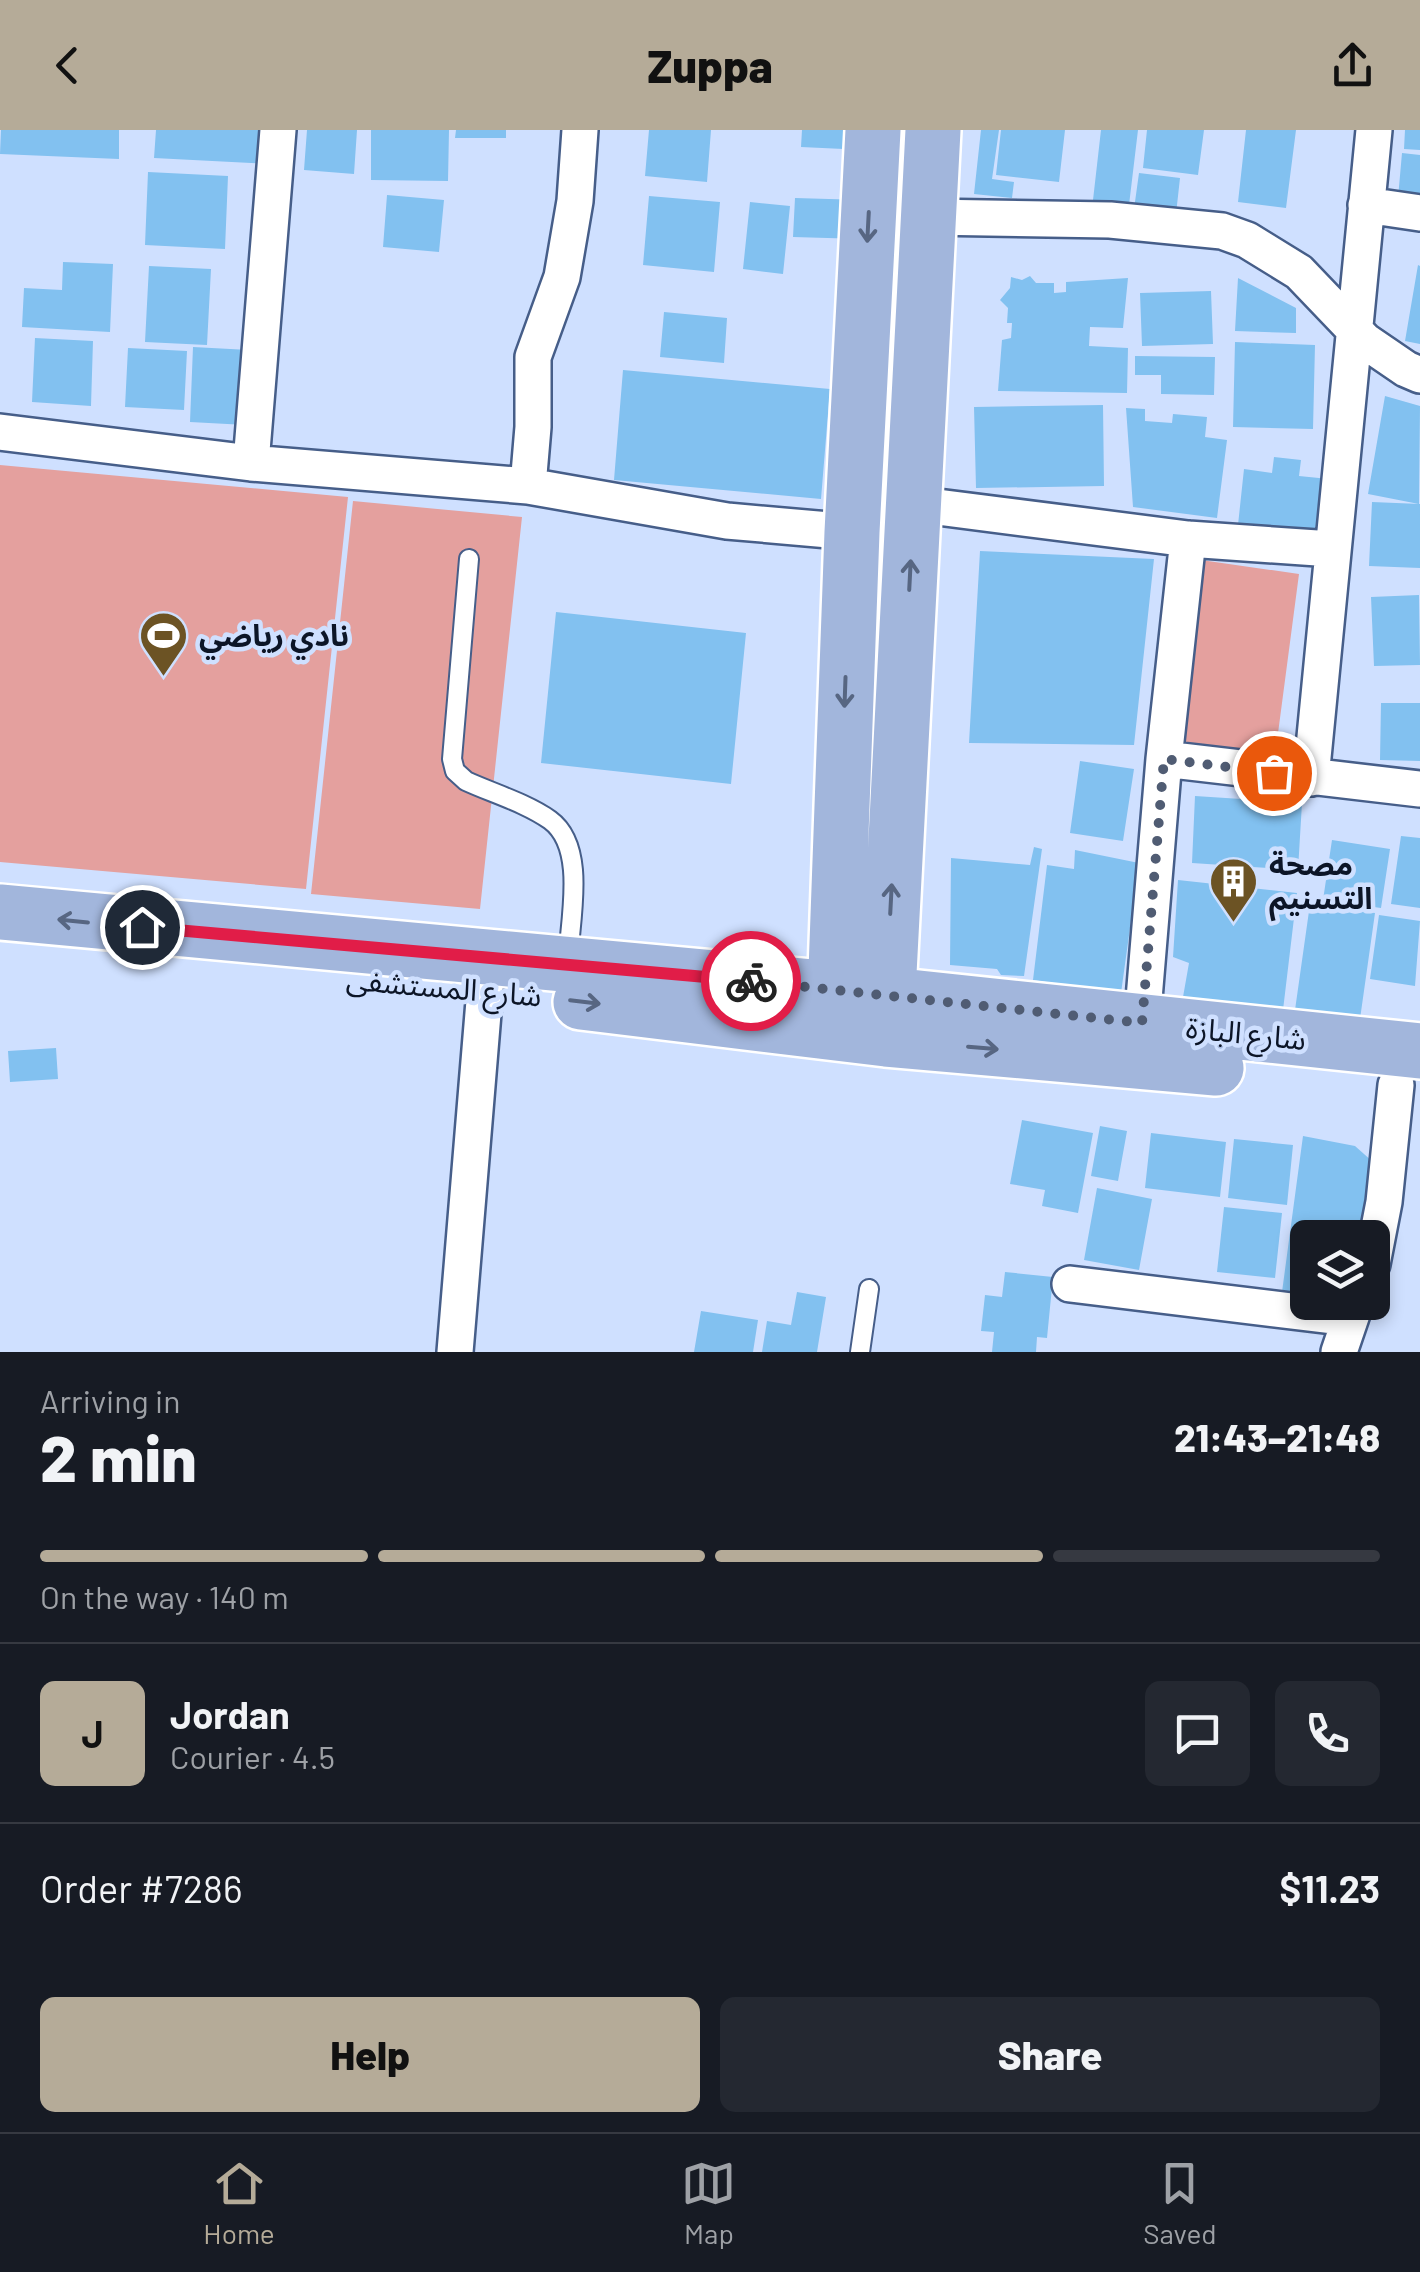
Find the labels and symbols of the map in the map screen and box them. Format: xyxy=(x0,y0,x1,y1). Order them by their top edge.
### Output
one-way arrow xyxy=(858,211,877,243)
one-way arrow xyxy=(901,559,920,591)
sports icon: نادي رياضي xyxy=(138,610,190,678)
place label: نادي رياضي xyxy=(199,616,349,660)
one-way arrow xyxy=(835,675,854,707)
pin xyxy=(1232,731,1317,816)
place label: مصحة التسنيم xyxy=(1269,845,1373,922)
building icon: مصحة التسنيم xyxy=(1208,856,1260,924)
one-way arrow xyxy=(882,884,901,916)
pin xyxy=(100,885,185,970)
one-way arrow xyxy=(58,911,90,930)
courier xyxy=(701,931,801,1031)
street label: شارع المستشفى xyxy=(345,960,543,1018)
one-way arrow xyxy=(568,994,601,1012)
street label: شارع البازة xyxy=(1184,1008,1308,1062)
one-way arrow xyxy=(966,1039,998,1058)

